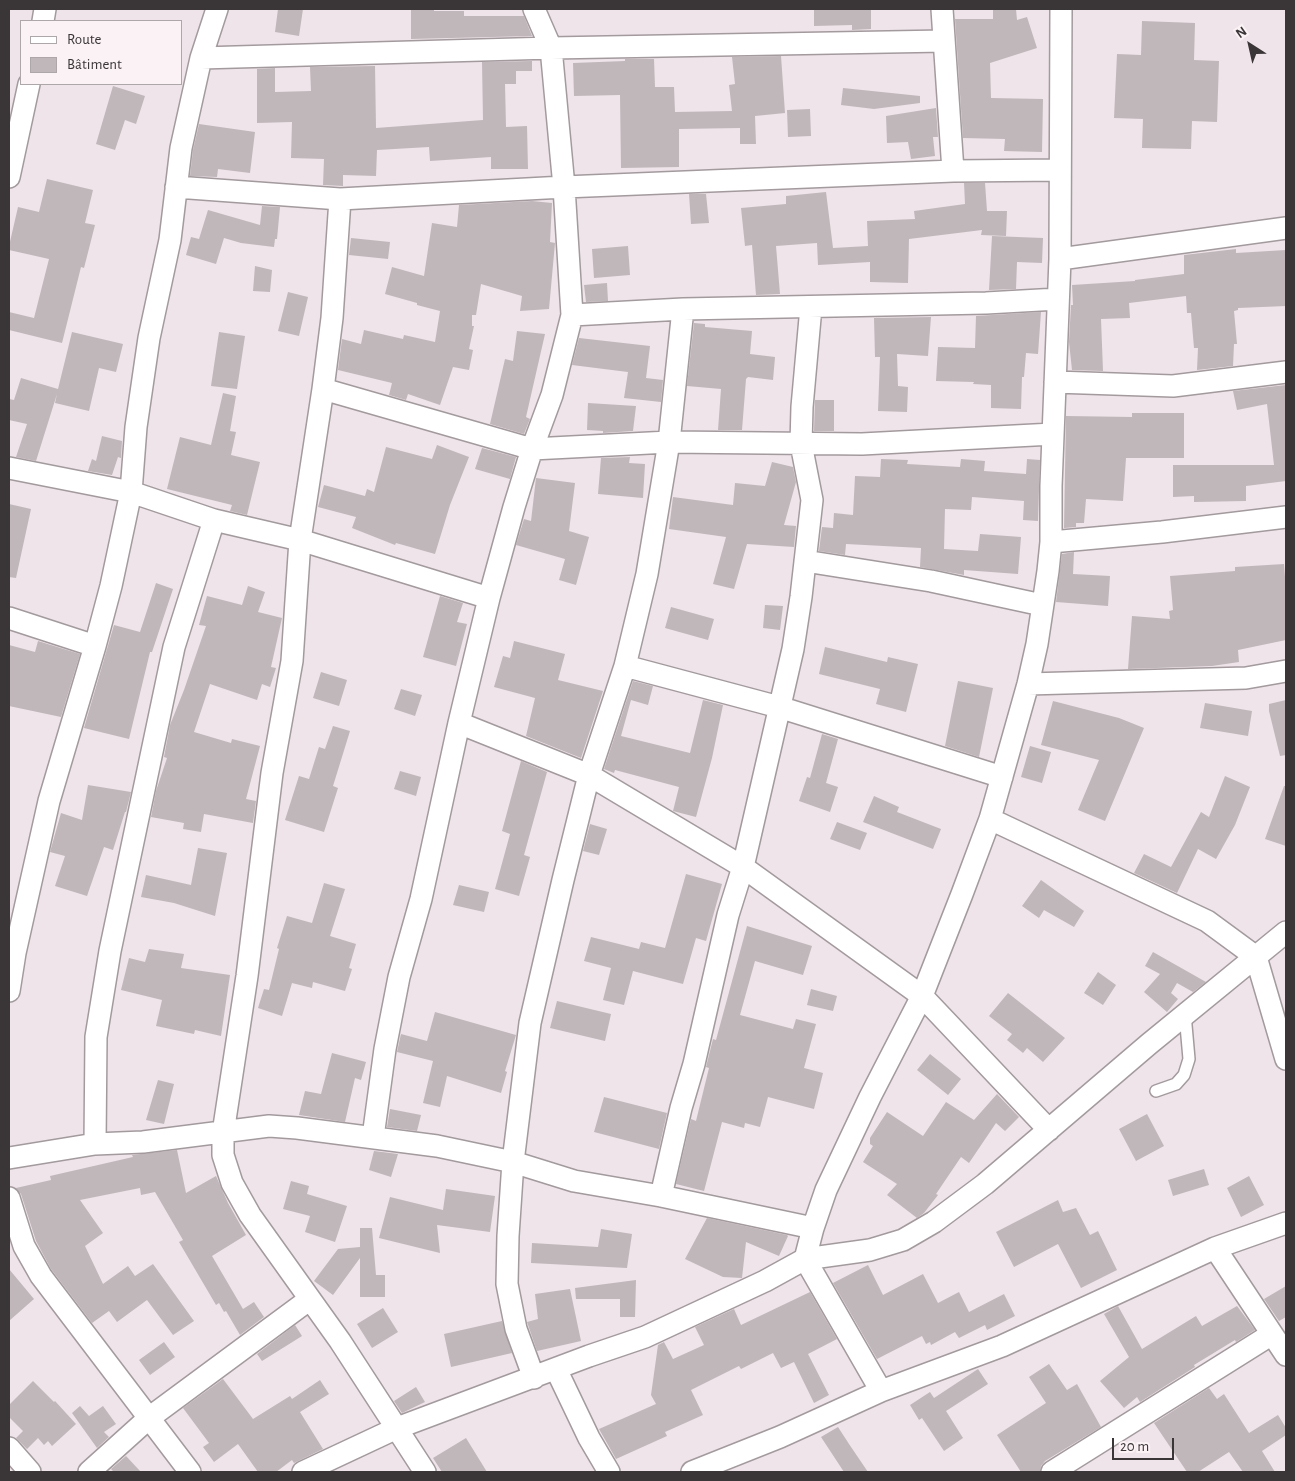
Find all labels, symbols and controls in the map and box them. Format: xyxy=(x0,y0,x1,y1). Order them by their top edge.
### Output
legend xyxy=(20,20,182,85)
north arrow xyxy=(1225,20,1275,70)
text: N xyxy=(1233,24,1249,41)
text: Route xyxy=(67,32,101,47)
text: Bâtiment xyxy=(67,57,122,72)
scale bar xyxy=(1115,1428,1178,1460)
text: 20 m xyxy=(1120,1439,1149,1454)

